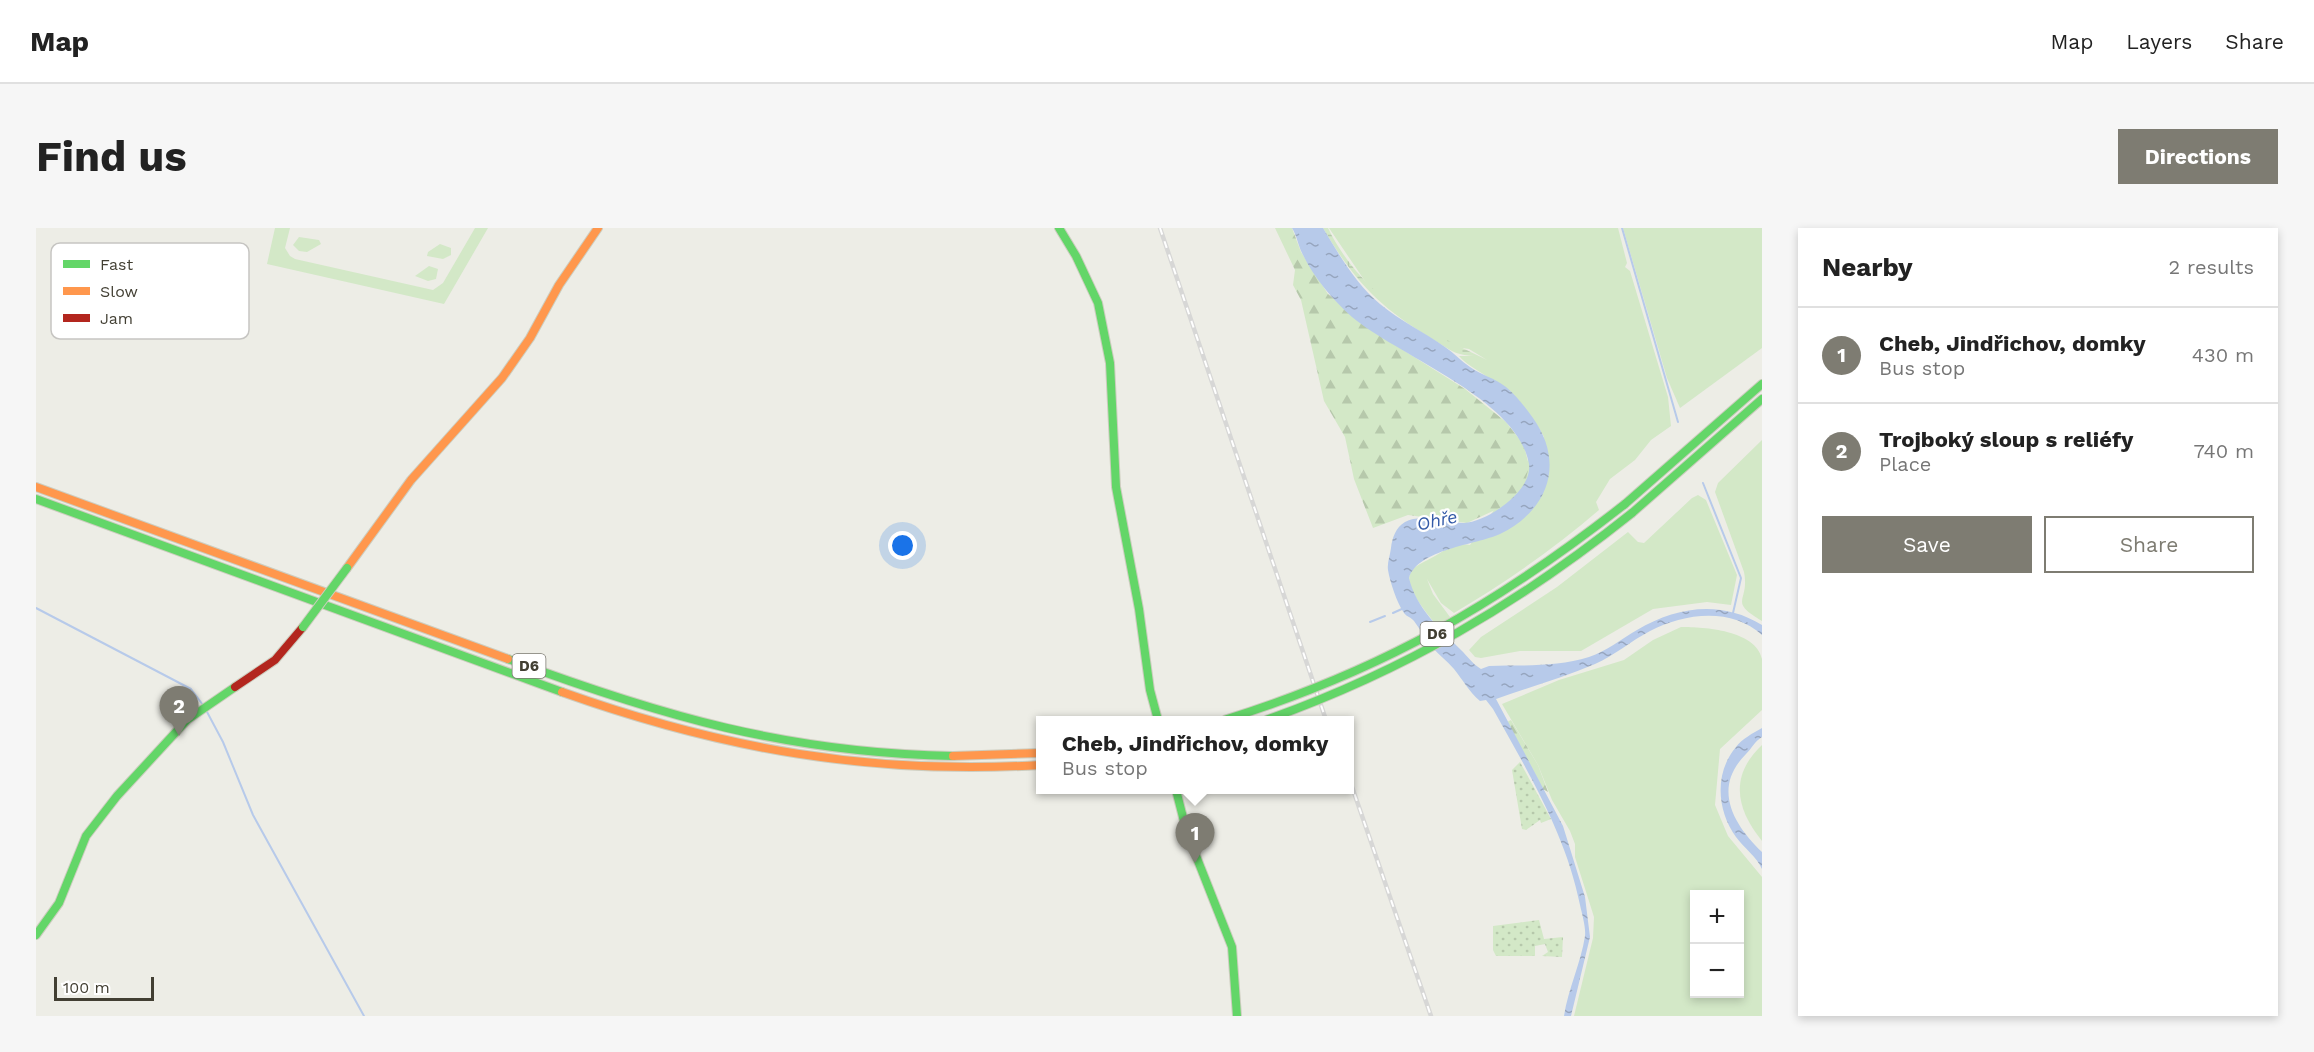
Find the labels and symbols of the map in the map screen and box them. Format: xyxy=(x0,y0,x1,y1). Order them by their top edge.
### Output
legend xyxy=(51,243,249,339)
text: Fast xyxy=(100,255,133,274)
text: Slow xyxy=(100,282,138,301)
text: Jam xyxy=(100,309,133,328)
water label: Ohře xyxy=(1415,505,1459,535)
your location xyxy=(888,531,917,560)
road number: D6 xyxy=(1420,622,1454,646)
road number: D6 xyxy=(512,654,546,678)
pin: 2 xyxy=(160,686,198,736)
pin: 1 xyxy=(1176,814,1214,863)
scale bar xyxy=(54,974,154,1002)

